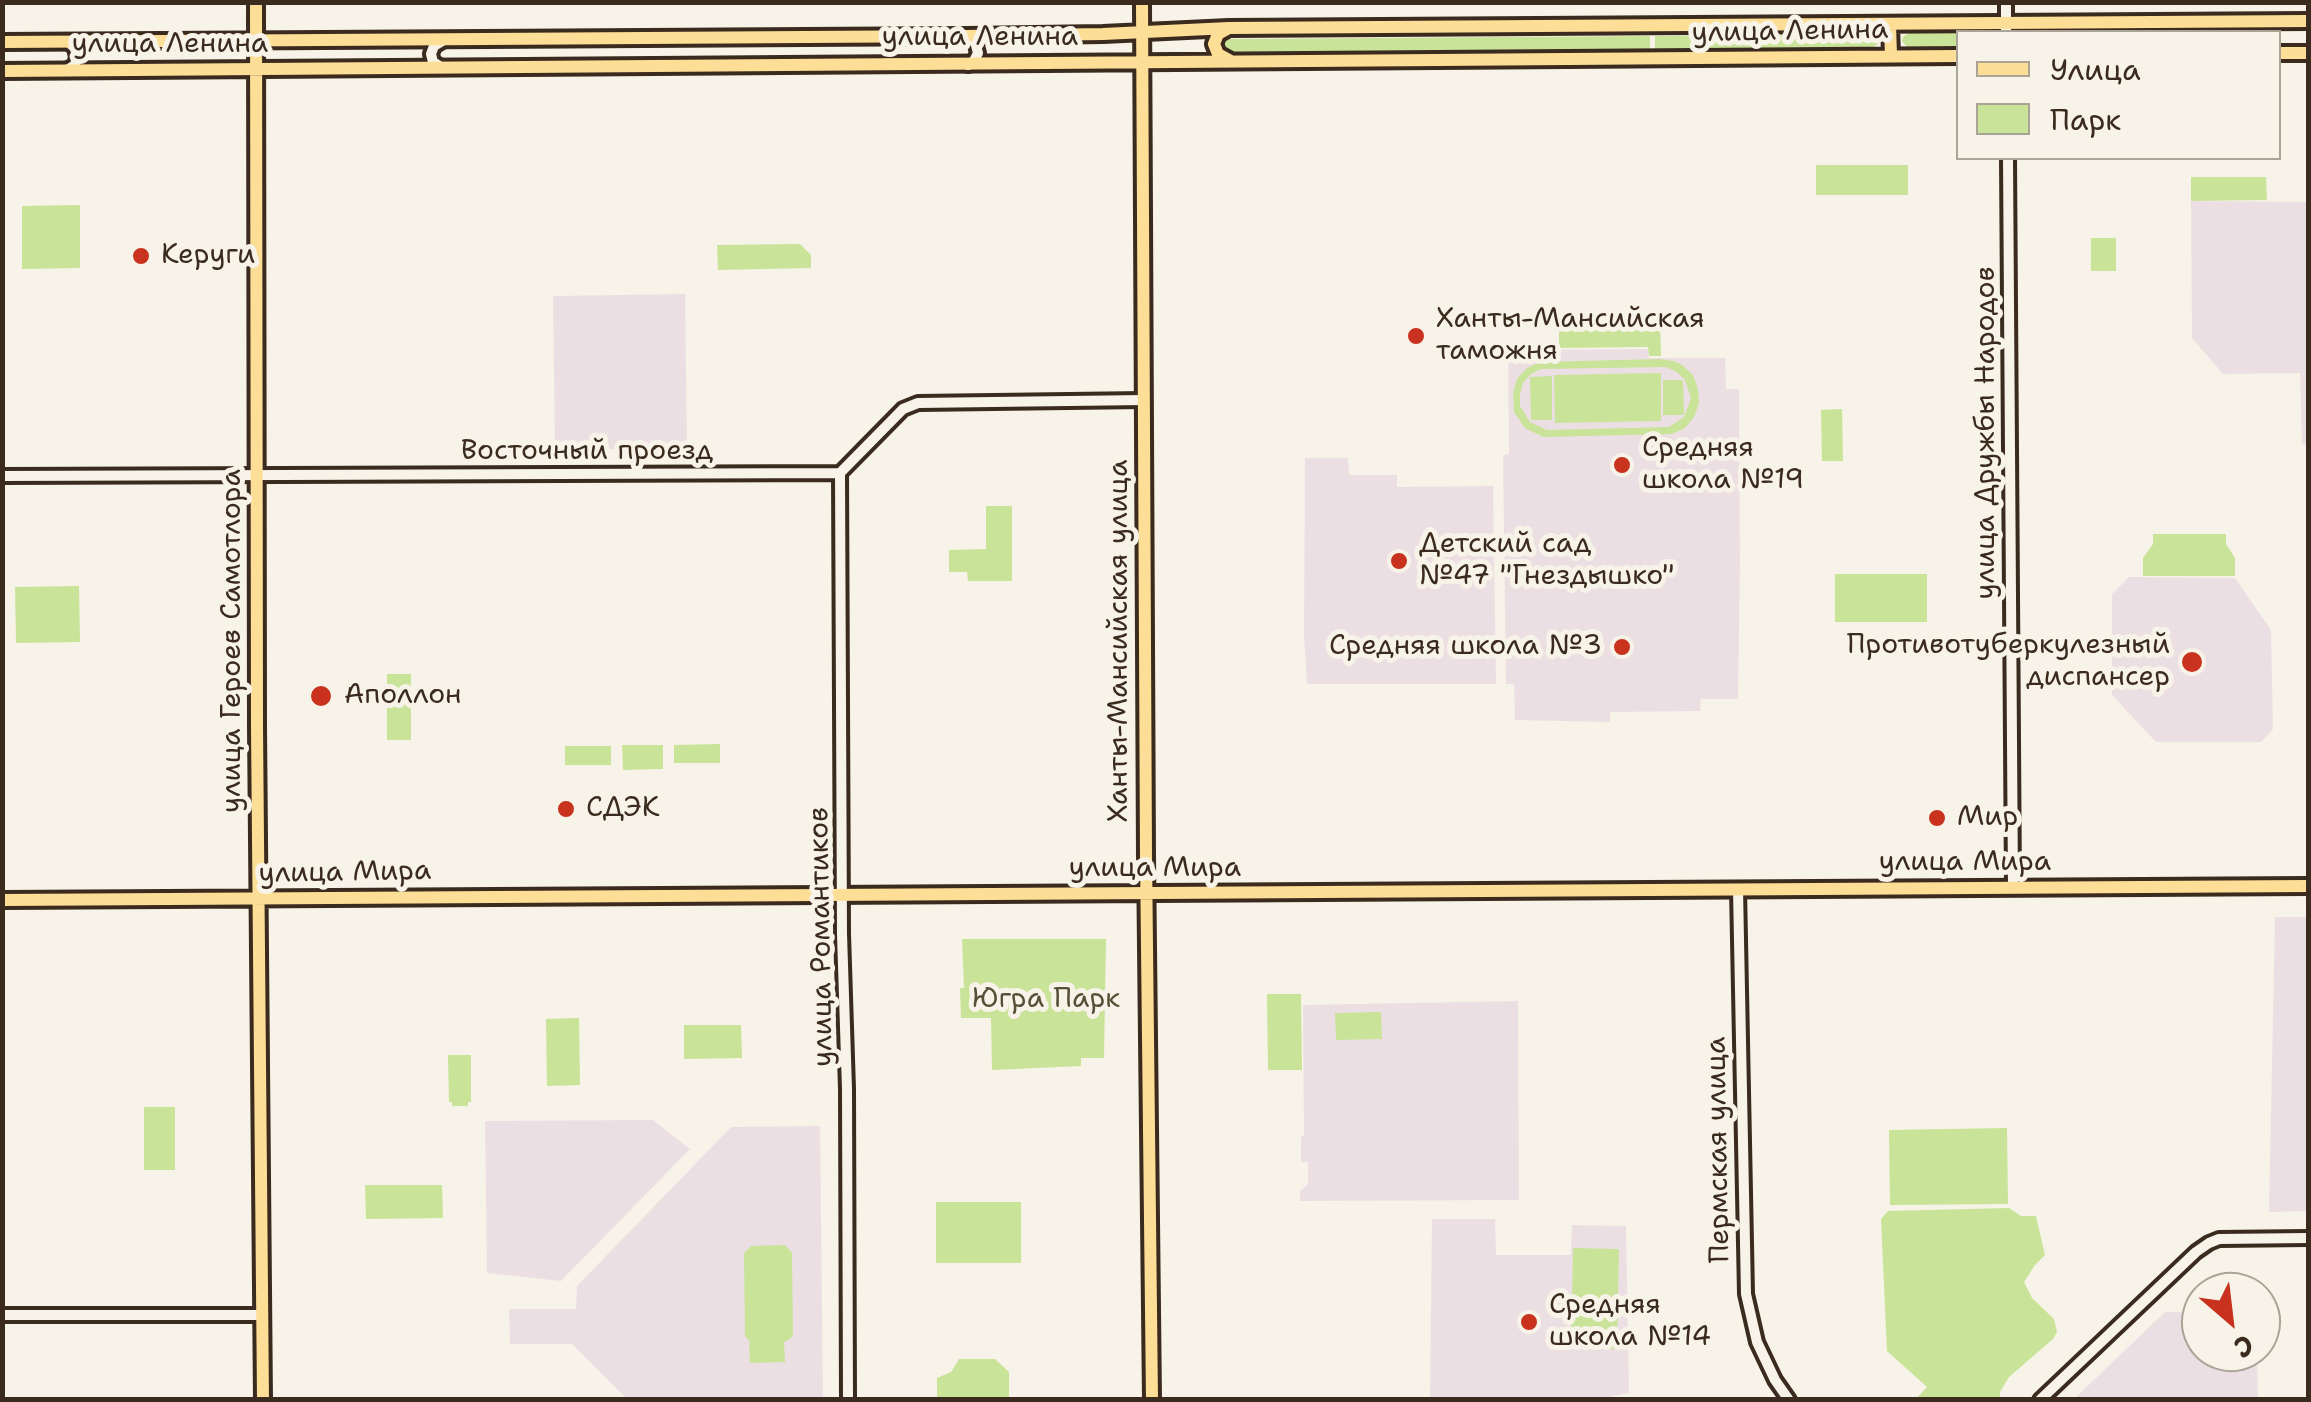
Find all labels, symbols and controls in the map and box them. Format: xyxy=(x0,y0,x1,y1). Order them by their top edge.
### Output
street label: улица Ленина xyxy=(1691,13,1889,51)
street label: улица Ленина xyxy=(882,21,1078,55)
street label: улица Ленина xyxy=(72,28,268,62)
legend xyxy=(1956,30,2281,160)
text: Улица xyxy=(2050,49,2141,90)
text: Парк xyxy=(2050,99,2121,140)
place label: Керуги xyxy=(161,239,255,273)
marker: Керуги xyxy=(130,245,152,267)
street label: улица Дружбы Народов xyxy=(1970,267,2004,599)
place label: Ханты-Мансийская таможня xyxy=(1436,303,1705,369)
marker: Ханты-Мансийская таможня xyxy=(1405,325,1427,347)
place label: Средняя школа №19 xyxy=(1642,432,1804,498)
street label: Восточный проезд xyxy=(461,435,713,469)
marker: Средняя школа №19 xyxy=(1611,454,1633,476)
street label: Ханты-Мансийская улица xyxy=(1103,460,1137,822)
street label: улица Героев Самотлора xyxy=(216,469,250,813)
place label: Детский сад №47 "Гнездышко" xyxy=(1419,528,1674,594)
marker: Детский сад №47 "Гнездышко" xyxy=(1388,550,1410,572)
place label: Противотуберкулезный диспансер xyxy=(1847,629,2170,695)
place label: Средняя школа №3 xyxy=(1329,630,1602,664)
marker: Средняя школа №3 xyxy=(1611,636,1633,658)
marker: Противотуберкулезный диспансер xyxy=(2179,649,2205,675)
place label: Аполлон xyxy=(344,679,462,713)
marker: Аполлон xyxy=(308,683,334,709)
place label: СДЭК xyxy=(586,792,660,826)
marker: СДЭК xyxy=(555,798,577,820)
place label: Мир xyxy=(1957,801,2018,835)
street label: улица Романтиков xyxy=(803,807,841,1067)
marker: Мир xyxy=(1926,807,1948,829)
street label: улица Мира xyxy=(1879,846,2051,880)
street label: улица Мира xyxy=(1069,852,1241,886)
street label: улица Мира xyxy=(258,855,432,891)
park label: Югра Парк xyxy=(972,983,1120,1017)
street label: Пермская улица xyxy=(1700,1036,1738,1264)
north arrow xyxy=(2181,1272,2281,1372)
place label: Средняя школа №14 xyxy=(1549,1289,1711,1355)
marker: Средняя школа №14 xyxy=(1518,1311,1540,1333)
text: С xyxy=(2228,1326,2261,1368)

